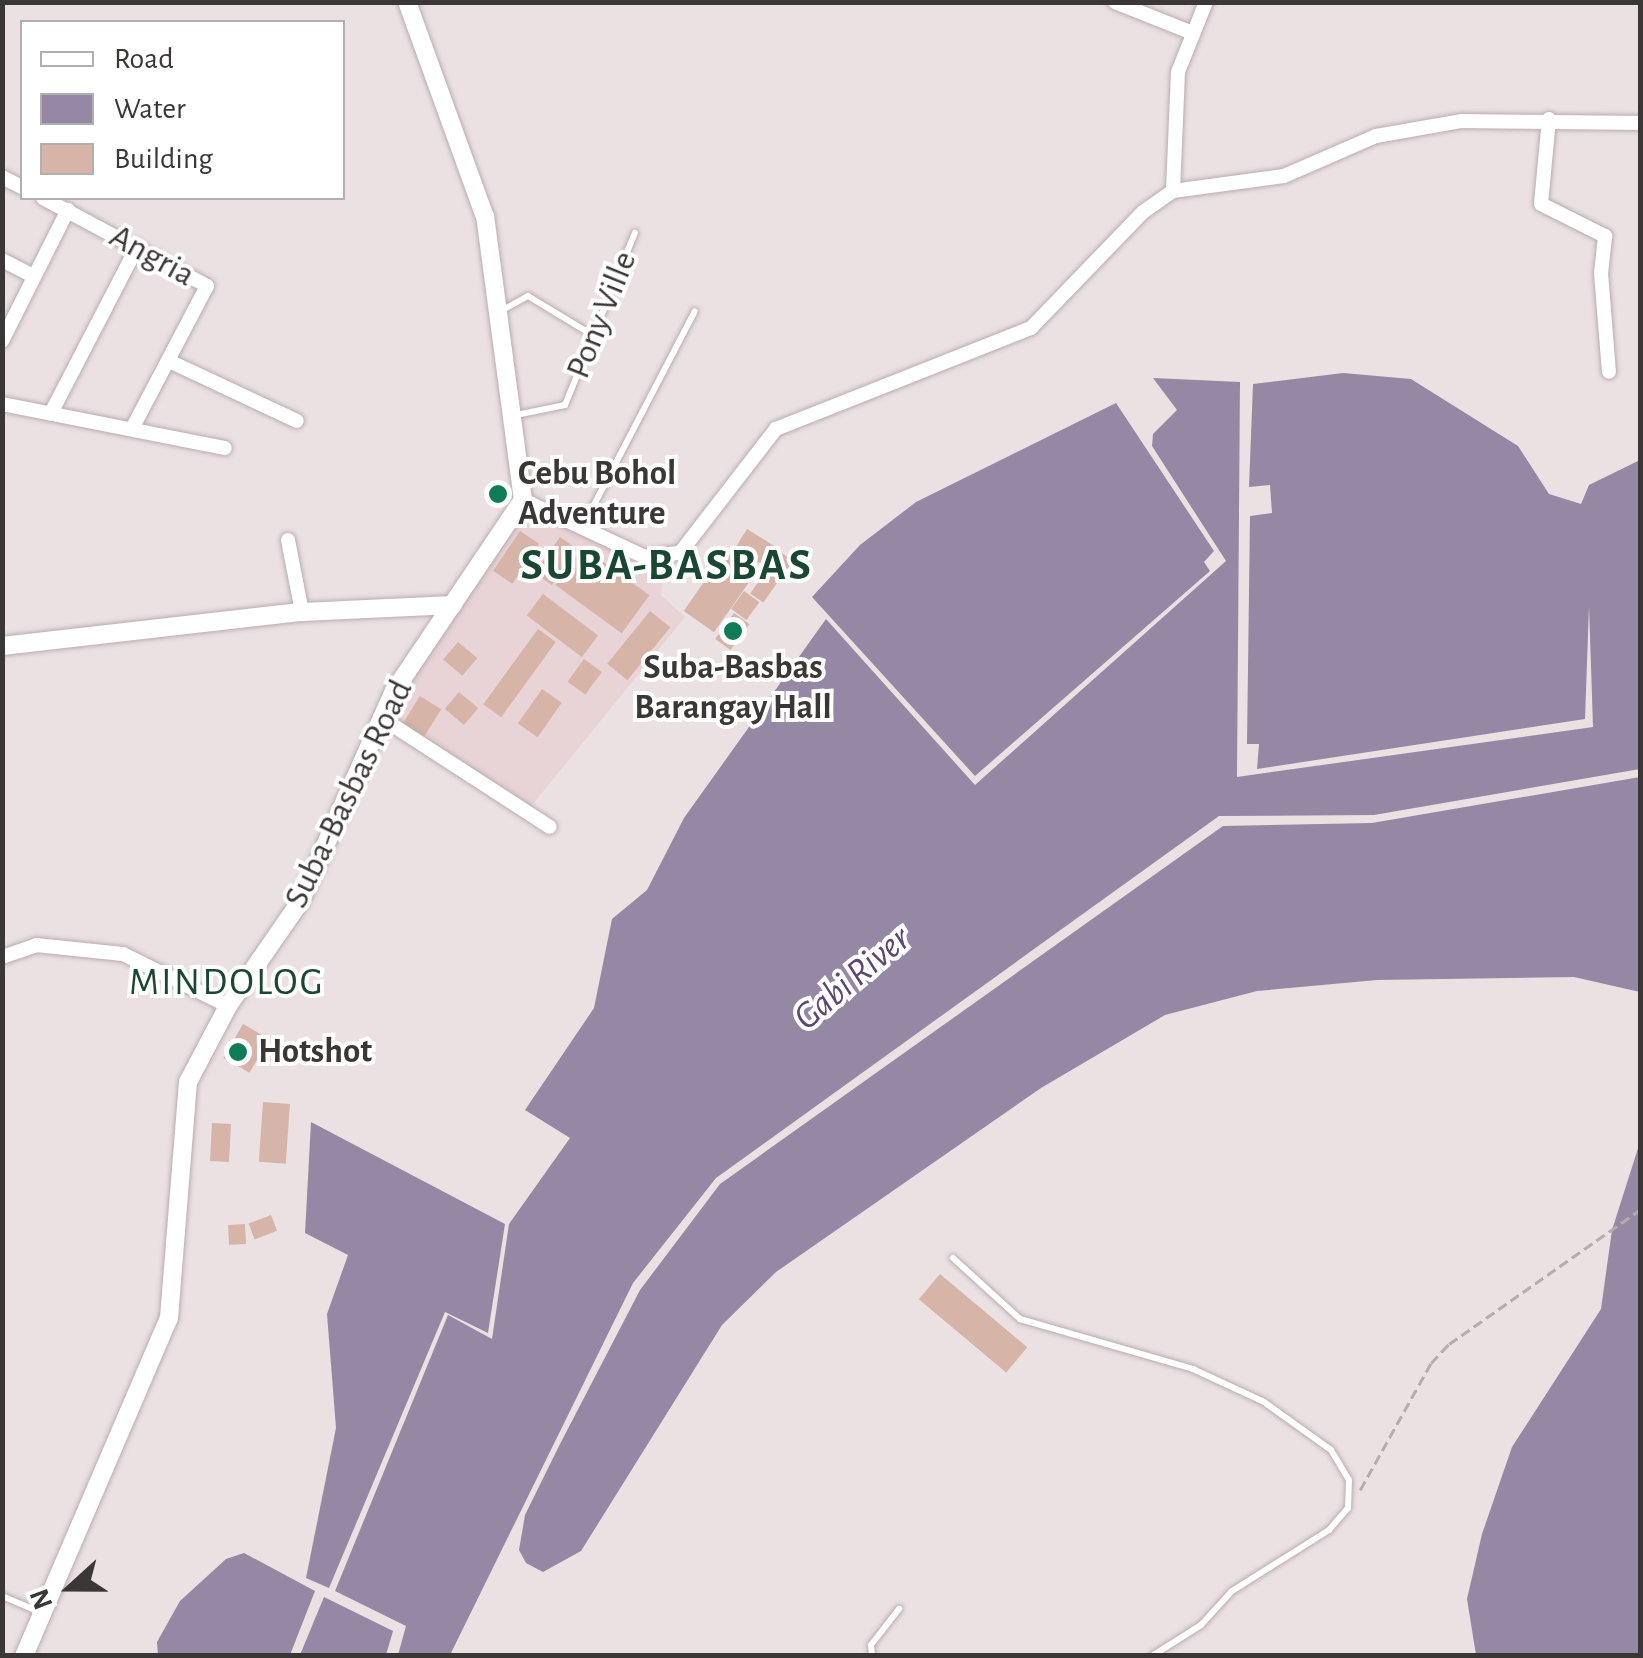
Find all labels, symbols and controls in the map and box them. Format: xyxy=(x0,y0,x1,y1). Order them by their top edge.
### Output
legend xyxy=(20,20,345,200)
text: Road xyxy=(114,44,174,74)
text: Water xyxy=(114,94,186,124)
text: Building xyxy=(114,144,213,174)
street label: Angria xyxy=(102,216,202,296)
street label: Pony Ville xyxy=(558,245,646,385)
place label: Cebu Bohol Adventure xyxy=(518,453,676,535)
marker: Cebu Bohol Adventure xyxy=(487,483,509,505)
district label: SUBA-BASBAS xyxy=(521,539,813,593)
marker: Suba-Basbas Barangay Hall xyxy=(722,620,744,642)
place label: Suba-Basbas Barangay Hall xyxy=(634,647,832,729)
street label: Suba-Basbas Road xyxy=(276,673,422,915)
water label: Gabi River xyxy=(785,917,921,1041)
district label: MINDOLOG xyxy=(129,961,325,1007)
place label: Hotshot xyxy=(258,1031,372,1073)
marker: Hotshot xyxy=(227,1041,249,1063)
north arrow xyxy=(20,1538,120,1638)
text: N xyxy=(25,1585,59,1613)

